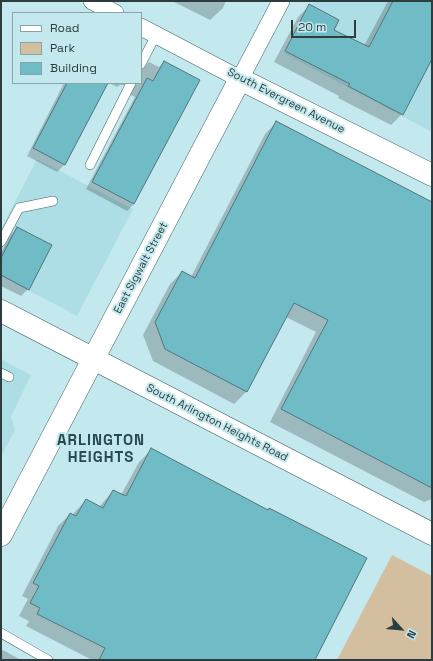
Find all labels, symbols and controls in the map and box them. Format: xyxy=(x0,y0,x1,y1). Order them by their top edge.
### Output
legend xyxy=(12,12,142,84)
scale bar xyxy=(293,12,358,38)
text: 20 m xyxy=(298,19,326,35)
text: Road xyxy=(50,20,79,36)
text: Park xyxy=(50,40,75,56)
text: Building xyxy=(50,60,97,76)
street label: South Evergreen Avenue xyxy=(225,66,347,136)
street label: East Sigwalt Street xyxy=(111,220,171,316)
street label: South Arlington Heights Road xyxy=(144,381,290,465)
district label: ARLINGTON HEIGHTS xyxy=(57,432,145,467)
north arrow xyxy=(381,609,421,649)
text: N xyxy=(404,628,420,641)

